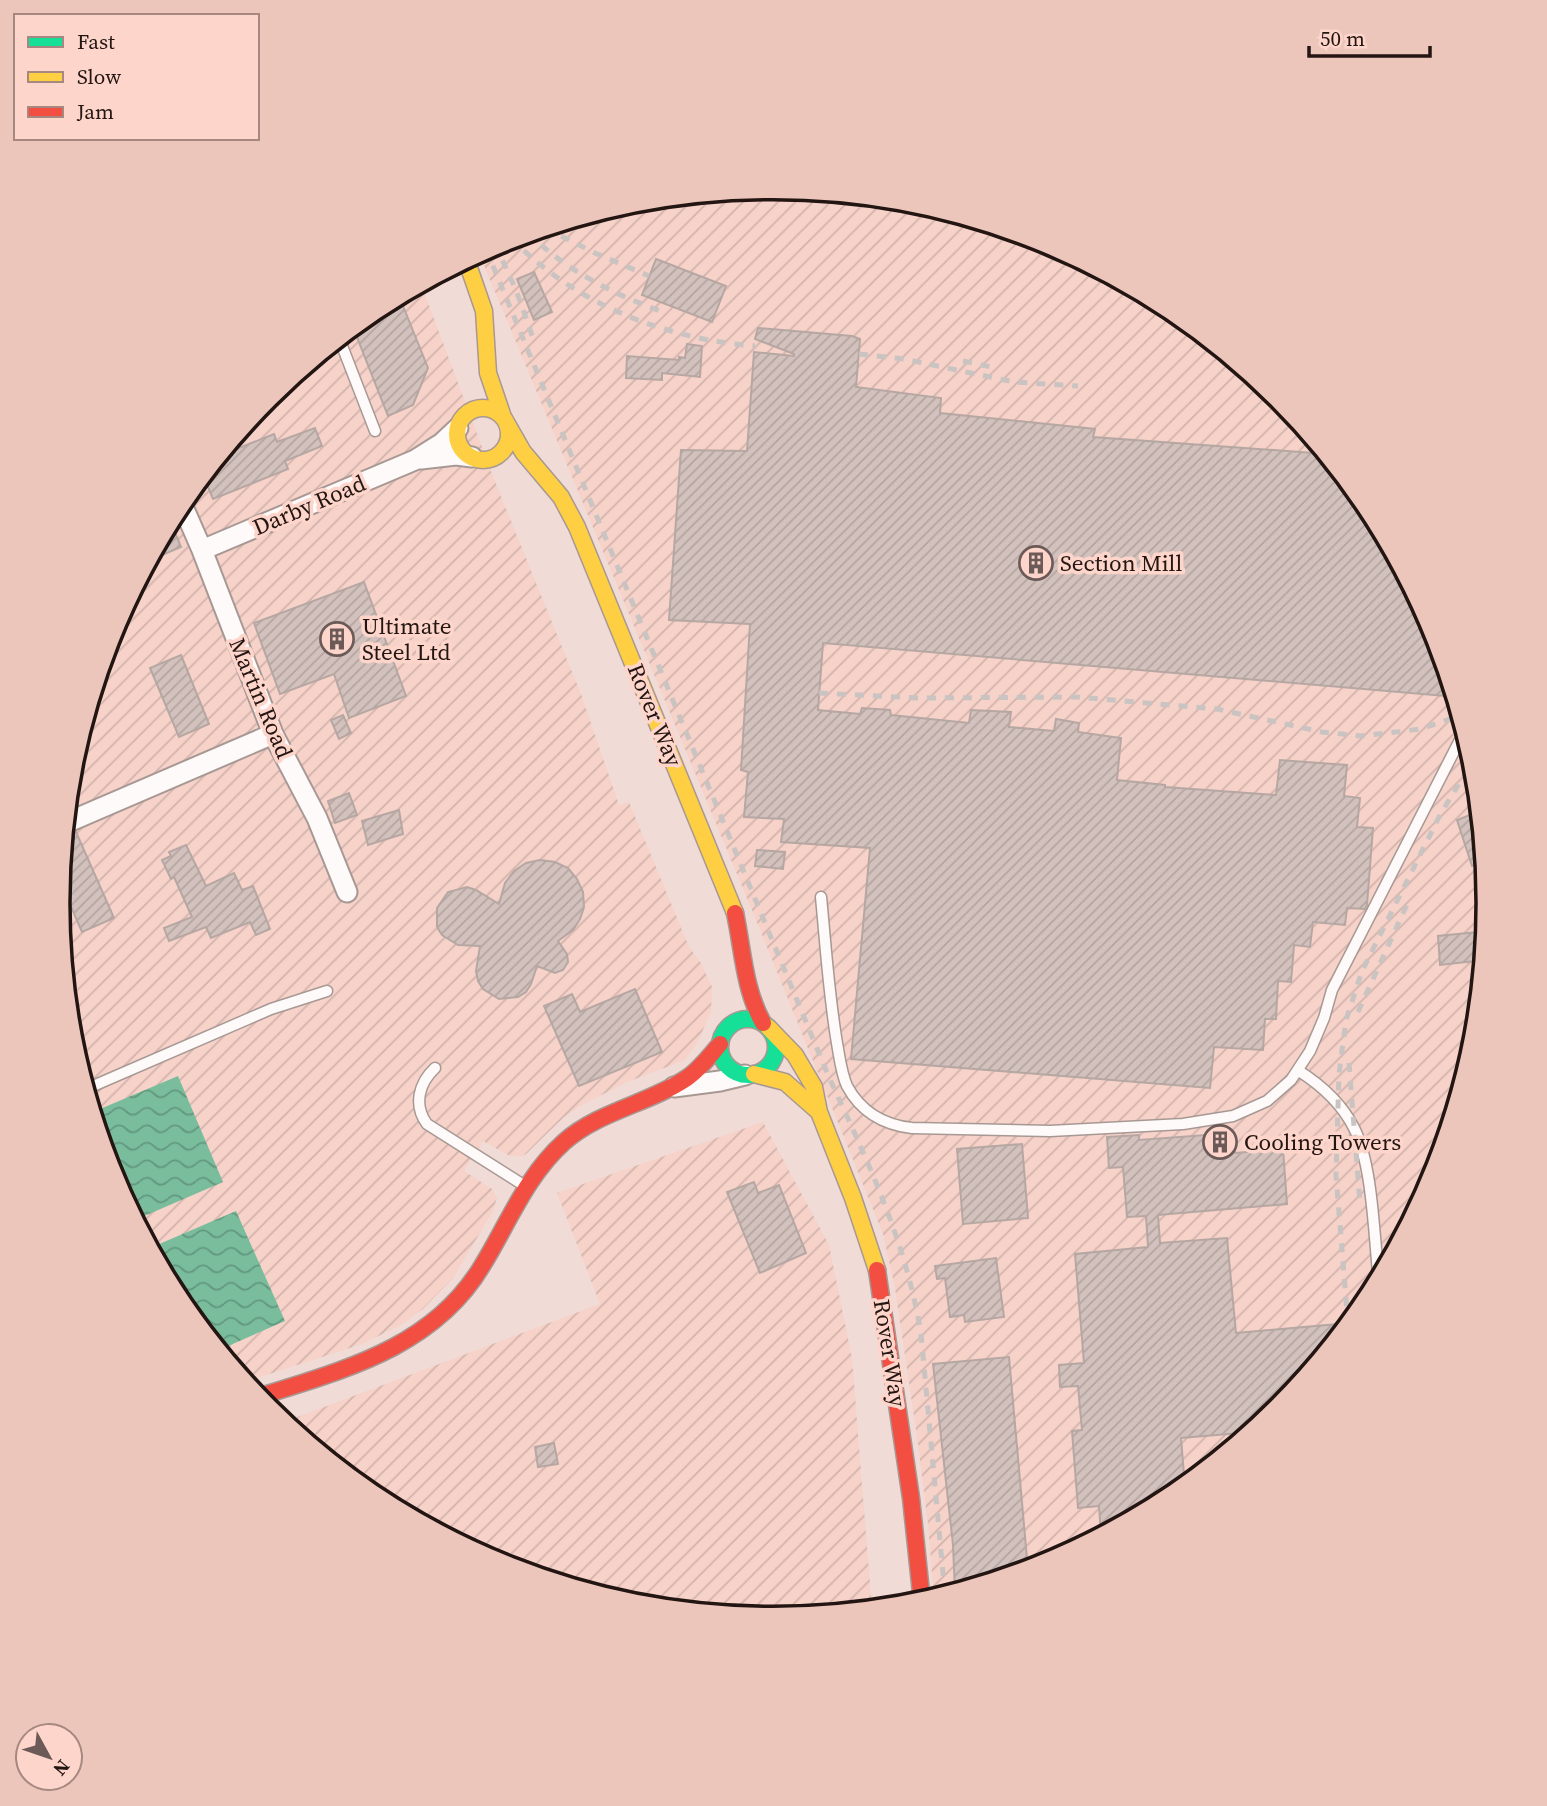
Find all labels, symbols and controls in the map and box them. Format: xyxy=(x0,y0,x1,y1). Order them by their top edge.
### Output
legend xyxy=(14,14,259,140)
scale bar xyxy=(1309,14,1430,58)
text: 50 m xyxy=(1320,24,1365,53)
text: Fast xyxy=(77,27,115,56)
text: Slow xyxy=(77,62,121,91)
text: Jam xyxy=(76,97,114,126)
street label: Darby Road xyxy=(248,467,370,543)
building icon: Section Mill xyxy=(1017,544,1055,582)
place label: Section Mill xyxy=(1060,547,1182,579)
place label: Ultimate Steel Ltd xyxy=(362,610,452,668)
building icon: Ultimate Steel Ltd xyxy=(318,620,356,658)
street label: Martin Road xyxy=(221,633,301,763)
street label: Rover Way xyxy=(620,659,690,771)
building icon: Cooling Towers xyxy=(1201,1123,1239,1161)
place label: Cooling Towers xyxy=(1244,1126,1401,1158)
street label: Rover Way xyxy=(866,1297,914,1409)
north arrow xyxy=(14,1722,84,1792)
text: N xyxy=(48,1754,76,1782)

